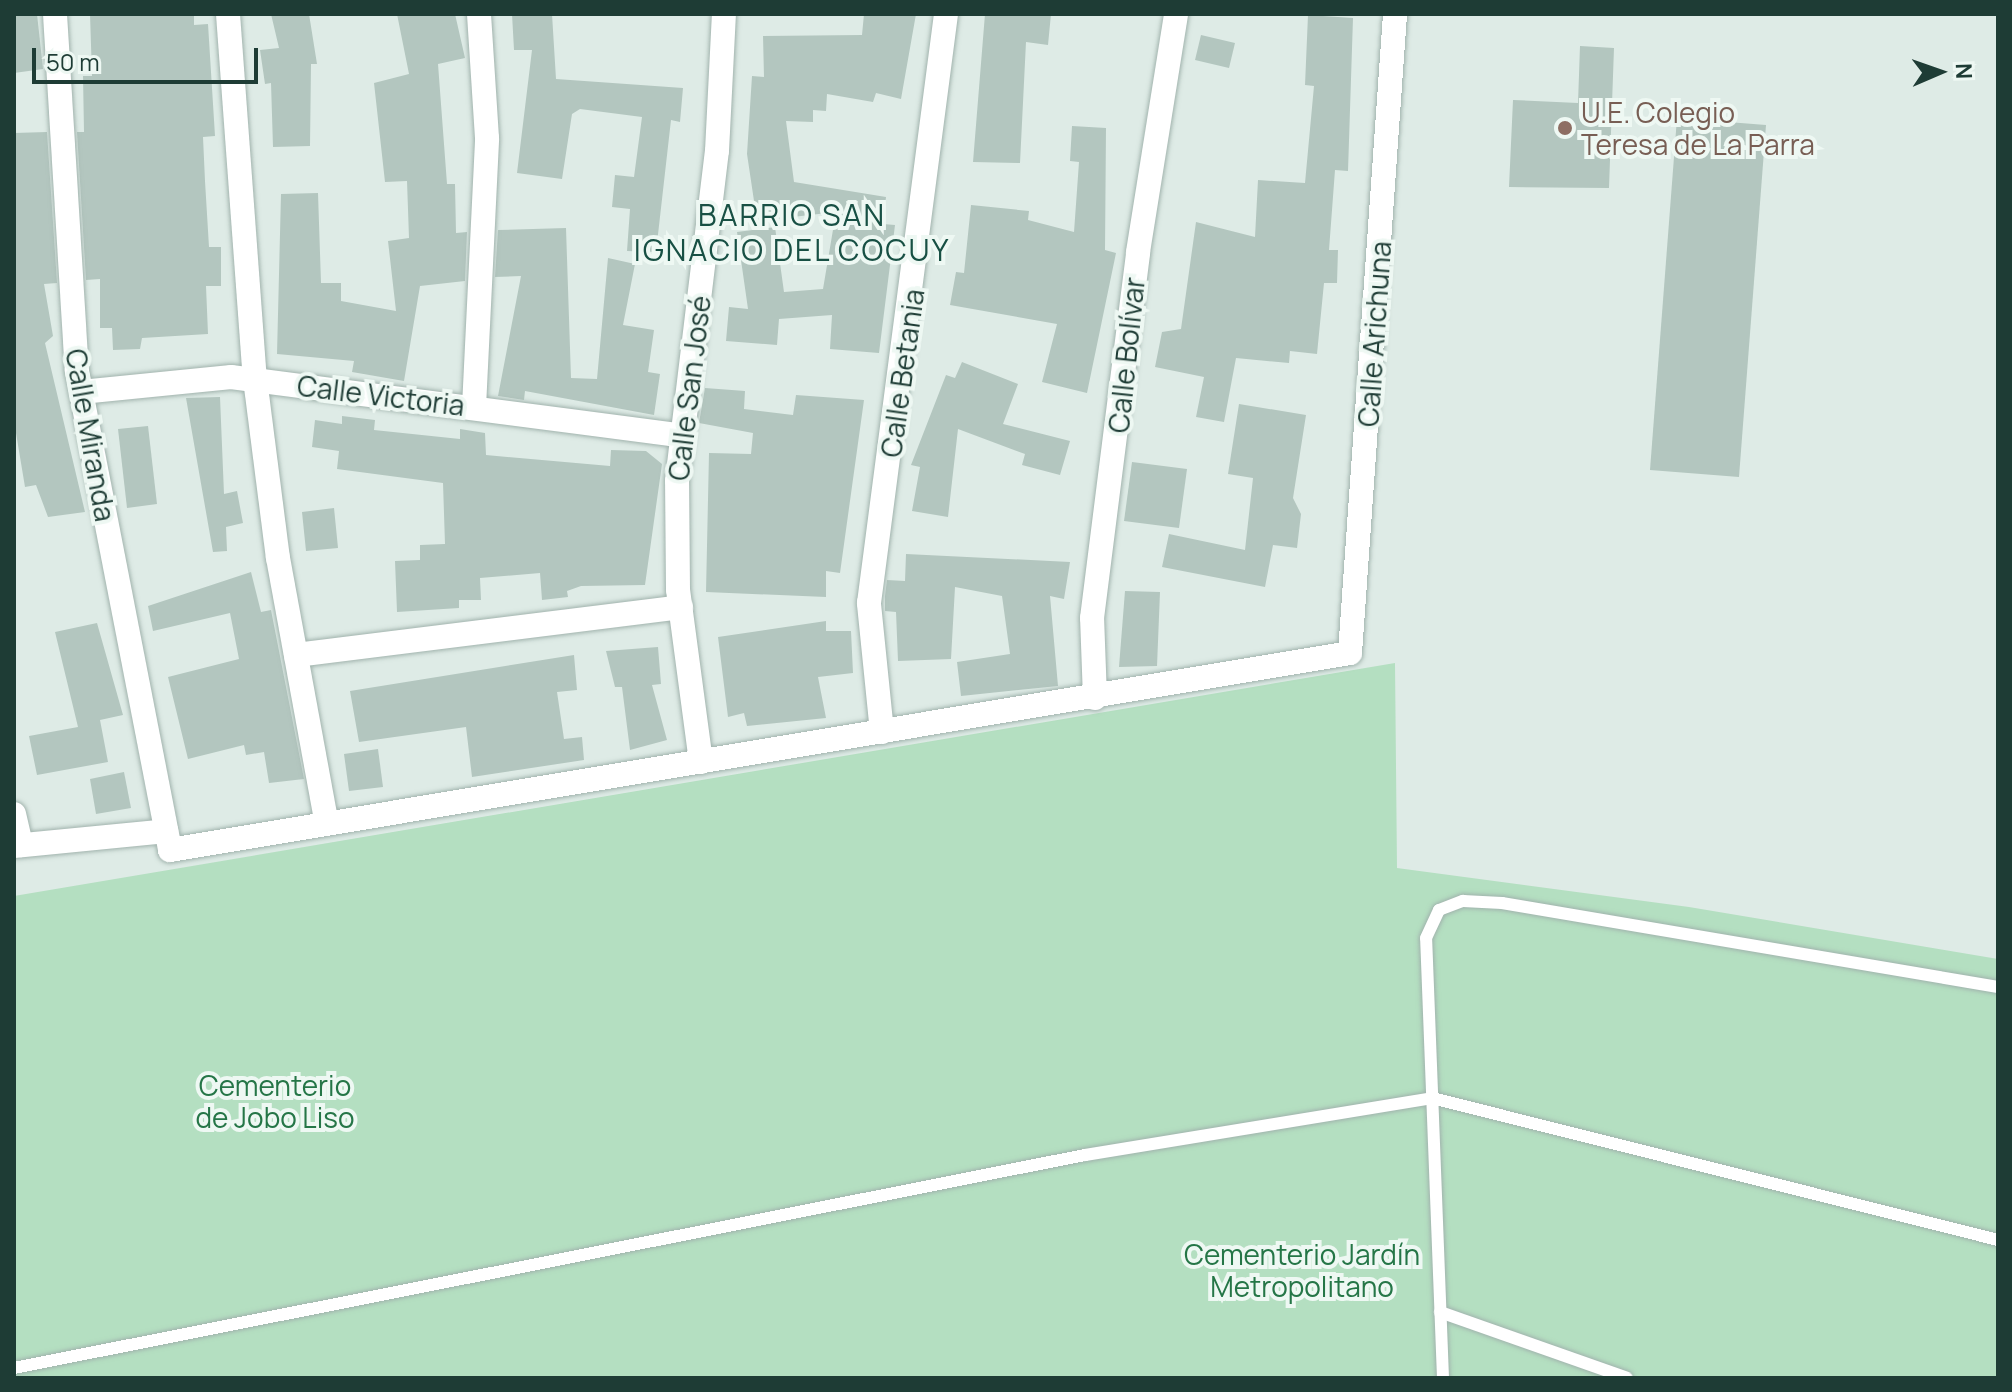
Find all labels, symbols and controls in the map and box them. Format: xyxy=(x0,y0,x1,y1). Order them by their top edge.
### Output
scale bar xyxy=(36,32,262,82)
north arrow xyxy=(1900,32,1980,112)
text: 50 m xyxy=(46,45,100,78)
text: N xyxy=(1949,63,1979,80)
place label: U.E. Colegio Teresa de La Parra xyxy=(1581,95,1815,161)
marker: U.E. Colegio Teresa de La Parra xyxy=(1556,119,1574,137)
district label: BARRIO SAN IGNACIO DEL COCUY xyxy=(633,197,951,268)
street label: Calle Arichuna xyxy=(1351,240,1397,428)
street label: Calle Bolívar xyxy=(1101,275,1151,435)
street label: Calle Betania xyxy=(874,287,930,459)
street label: Calle San José xyxy=(661,294,717,482)
street label: Calle Miranda xyxy=(59,346,123,524)
street label: Calle Victoria xyxy=(295,368,467,422)
park label: Cementerio de Jobo Liso xyxy=(196,1068,354,1134)
park label: Cementerio Jardín Metropolitano xyxy=(1184,1237,1420,1303)

